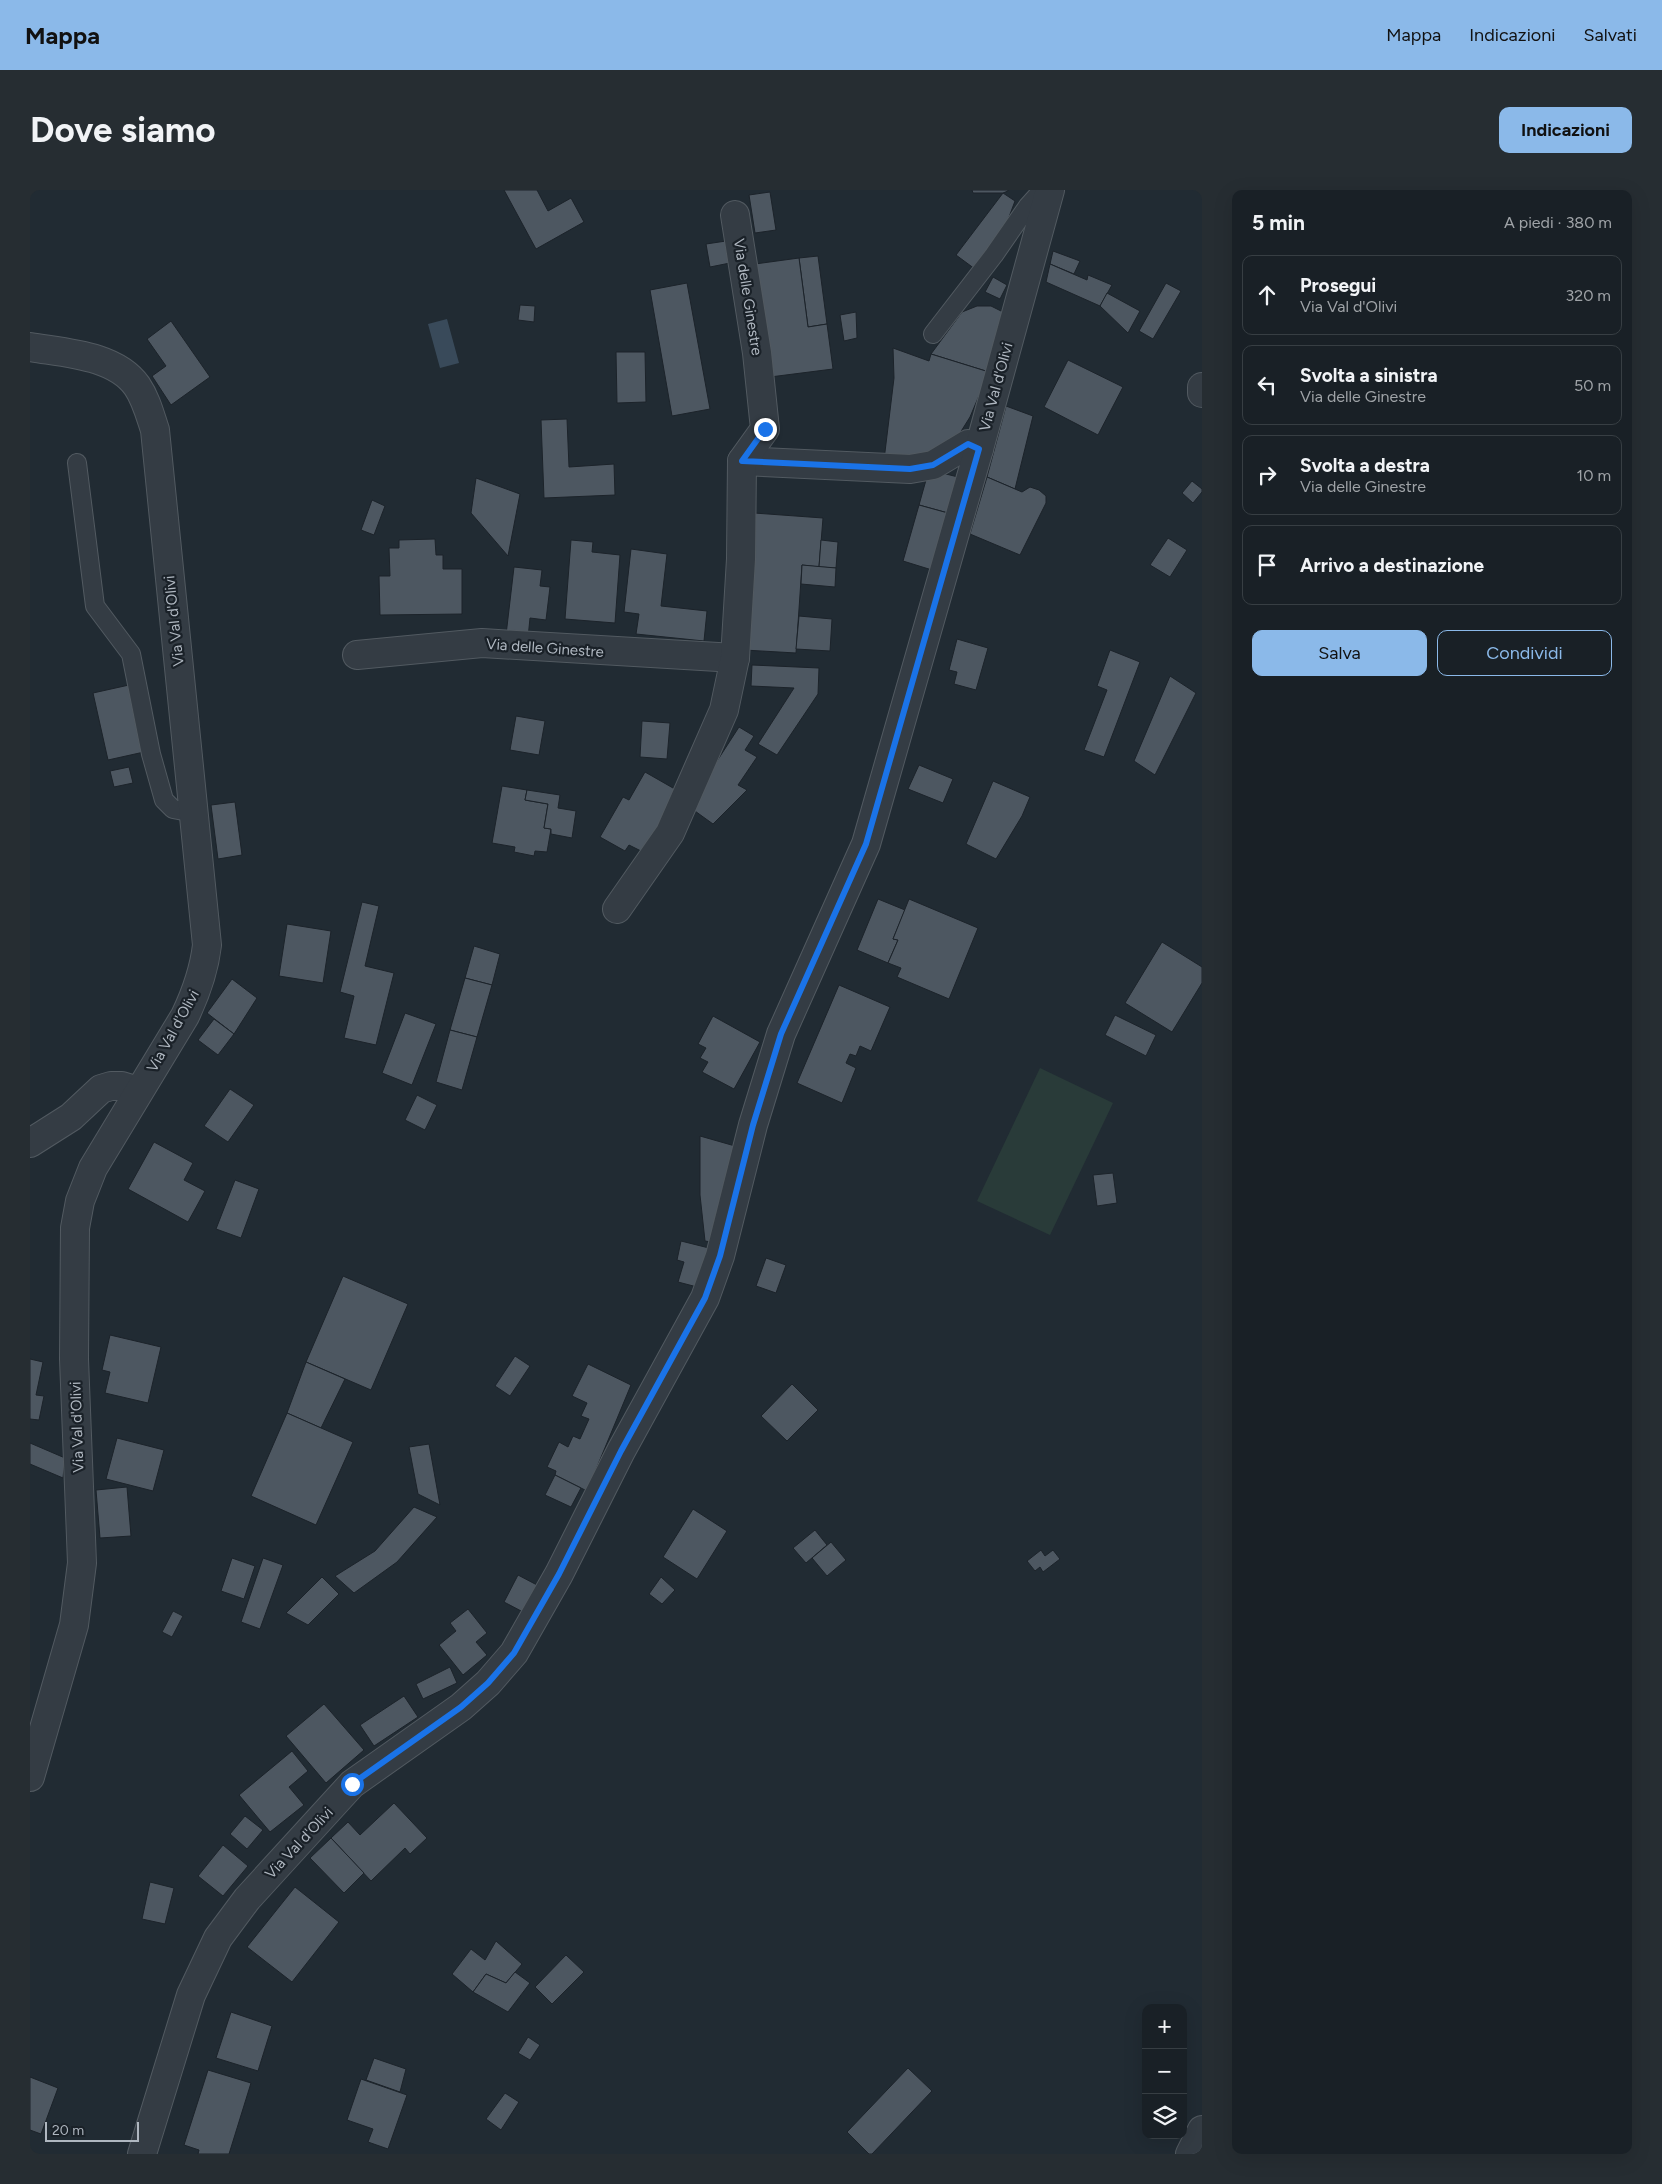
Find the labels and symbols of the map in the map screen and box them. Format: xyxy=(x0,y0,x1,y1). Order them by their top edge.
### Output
street label: Via delle Ginestre xyxy=(730,237,766,357)
street label: Via Val d'Olivi xyxy=(976,341,1016,433)
route end xyxy=(754,418,777,441)
street label: Via Val d'Olivi xyxy=(160,575,188,667)
street label: Via delle Ginestre xyxy=(485,635,605,661)
street label: Via Val d'Olivi xyxy=(143,987,203,1075)
street label: Via Val d'Olivi xyxy=(66,1381,88,1473)
route start xyxy=(341,1773,364,1796)
street label: Via Val d'Olivi xyxy=(261,1804,337,1882)
scale bar xyxy=(45,2119,139,2142)

